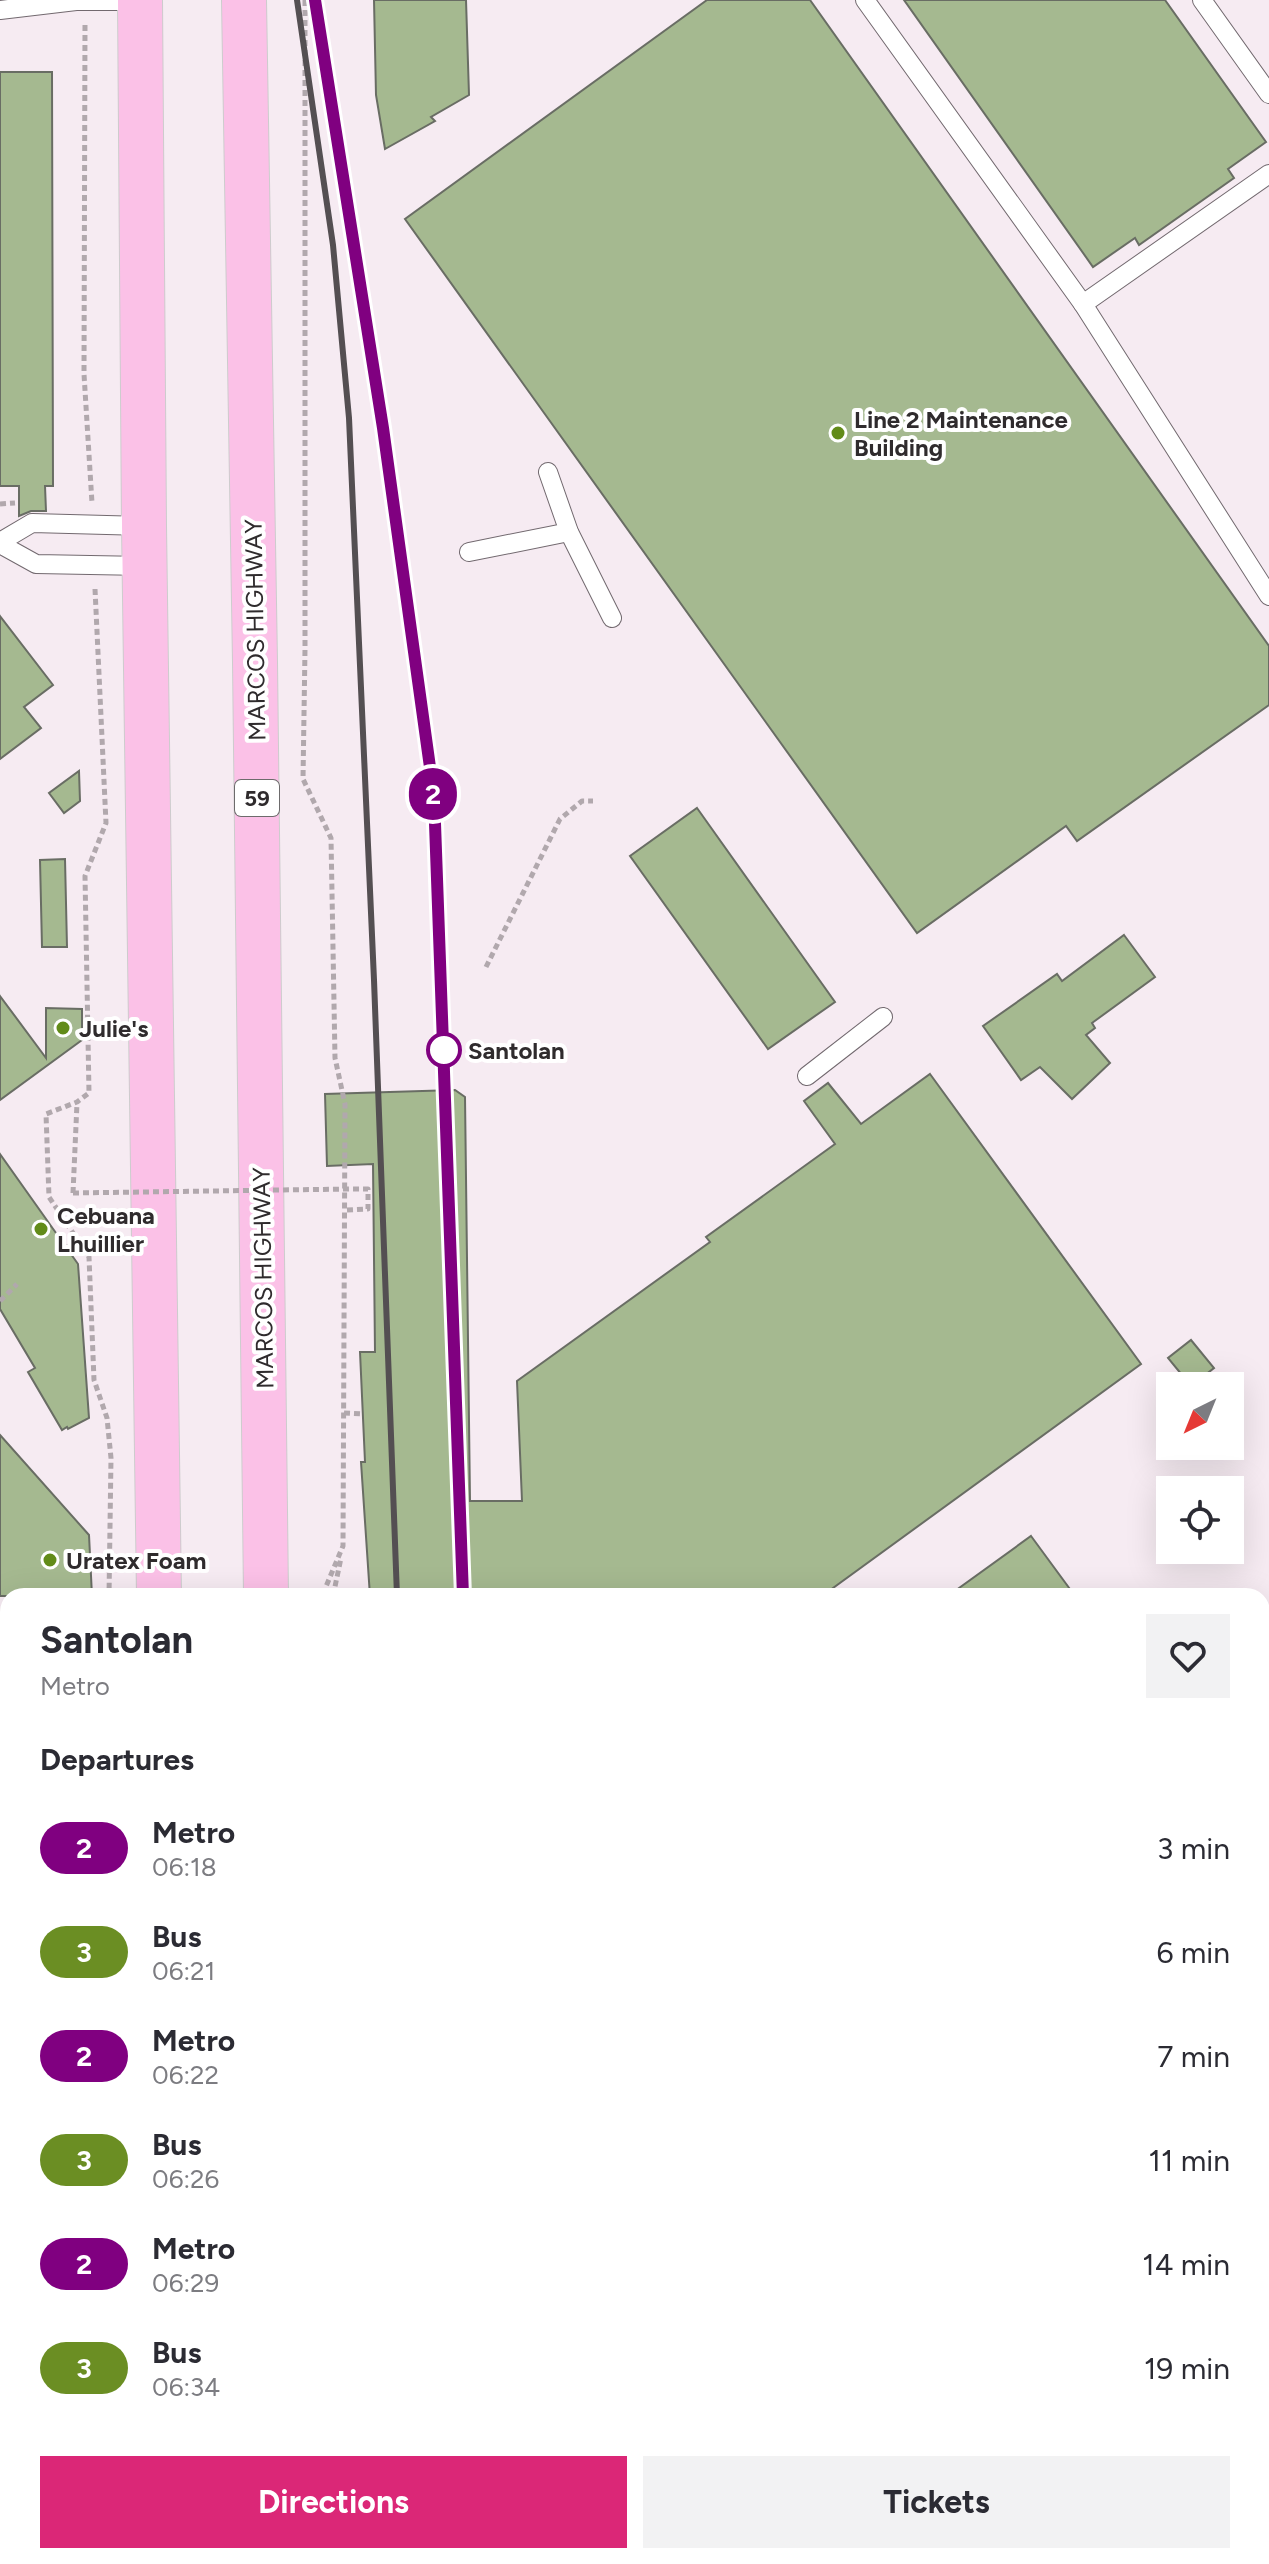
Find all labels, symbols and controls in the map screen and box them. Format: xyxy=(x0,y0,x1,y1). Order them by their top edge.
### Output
place label: Line 2 Maintenance Building xyxy=(854,405,1068,462)
marker: Line 2 Maintenance Building xyxy=(829,424,847,442)
street label: MARCOS HIGHWAY xyxy=(239,518,271,741)
line badge: 2 xyxy=(407,768,459,820)
text: 2 xyxy=(425,777,441,811)
road number: 59 xyxy=(235,780,279,816)
place label: Julie's xyxy=(79,1014,148,1043)
marker: Julie's xyxy=(54,1019,72,1037)
marker: Santolan xyxy=(427,1033,461,1067)
place label: Santolan xyxy=(468,1036,565,1065)
street label: MARCOS HIGHWAY xyxy=(247,1166,279,1389)
place label: Cebuana Lhuillier xyxy=(57,1201,155,1258)
marker: Cebuana Lhuillier xyxy=(32,1220,50,1238)
north arrow xyxy=(1156,1372,1244,1460)
map controls xyxy=(1156,1372,1244,1564)
button: locate xyxy=(1156,1476,1244,1564)
place label: Uratex Foam xyxy=(66,1546,206,1575)
marker: Uratex Foam xyxy=(41,1551,59,1569)
button: heart xyxy=(1146,1614,1230,1698)
text: Santolan xyxy=(40,1617,193,1663)
text: Metro xyxy=(40,1670,110,1702)
text: Departures xyxy=(40,1741,194,1778)
text: Metro xyxy=(152,1814,235,1851)
text: 3 min xyxy=(1157,1830,1230,1867)
text: 2 xyxy=(76,1831,92,1865)
text: 06:18 xyxy=(152,1851,217,1883)
text: Bus xyxy=(152,1918,201,1955)
text: 6 min xyxy=(1156,1934,1230,1971)
text: 3 xyxy=(76,1935,92,1969)
text: 06:21 xyxy=(152,1955,215,1987)
text: Metro xyxy=(152,2022,235,2059)
text: 7 min xyxy=(1157,2038,1230,2075)
text: 2 xyxy=(76,2039,92,2073)
text: 06:22 xyxy=(152,2059,219,2091)
text: Bus xyxy=(152,2126,201,2163)
text: 11 min xyxy=(1149,2142,1230,2179)
text: 3 xyxy=(76,2143,92,2177)
text: 06:26 xyxy=(152,2163,219,2195)
text: Metro xyxy=(152,2230,235,2267)
text: 14 min xyxy=(1142,2246,1230,2283)
text: 2 xyxy=(76,2247,92,2281)
text: 06:29 xyxy=(152,2267,219,2299)
text: Bus xyxy=(152,2334,201,2371)
text: 19 min xyxy=(1144,2350,1230,2387)
text: 3 xyxy=(76,2351,92,2385)
text: 06:34 xyxy=(152,2371,220,2403)
button: Directions xyxy=(40,2456,627,2548)
button: Tickets xyxy=(643,2456,1230,2548)

